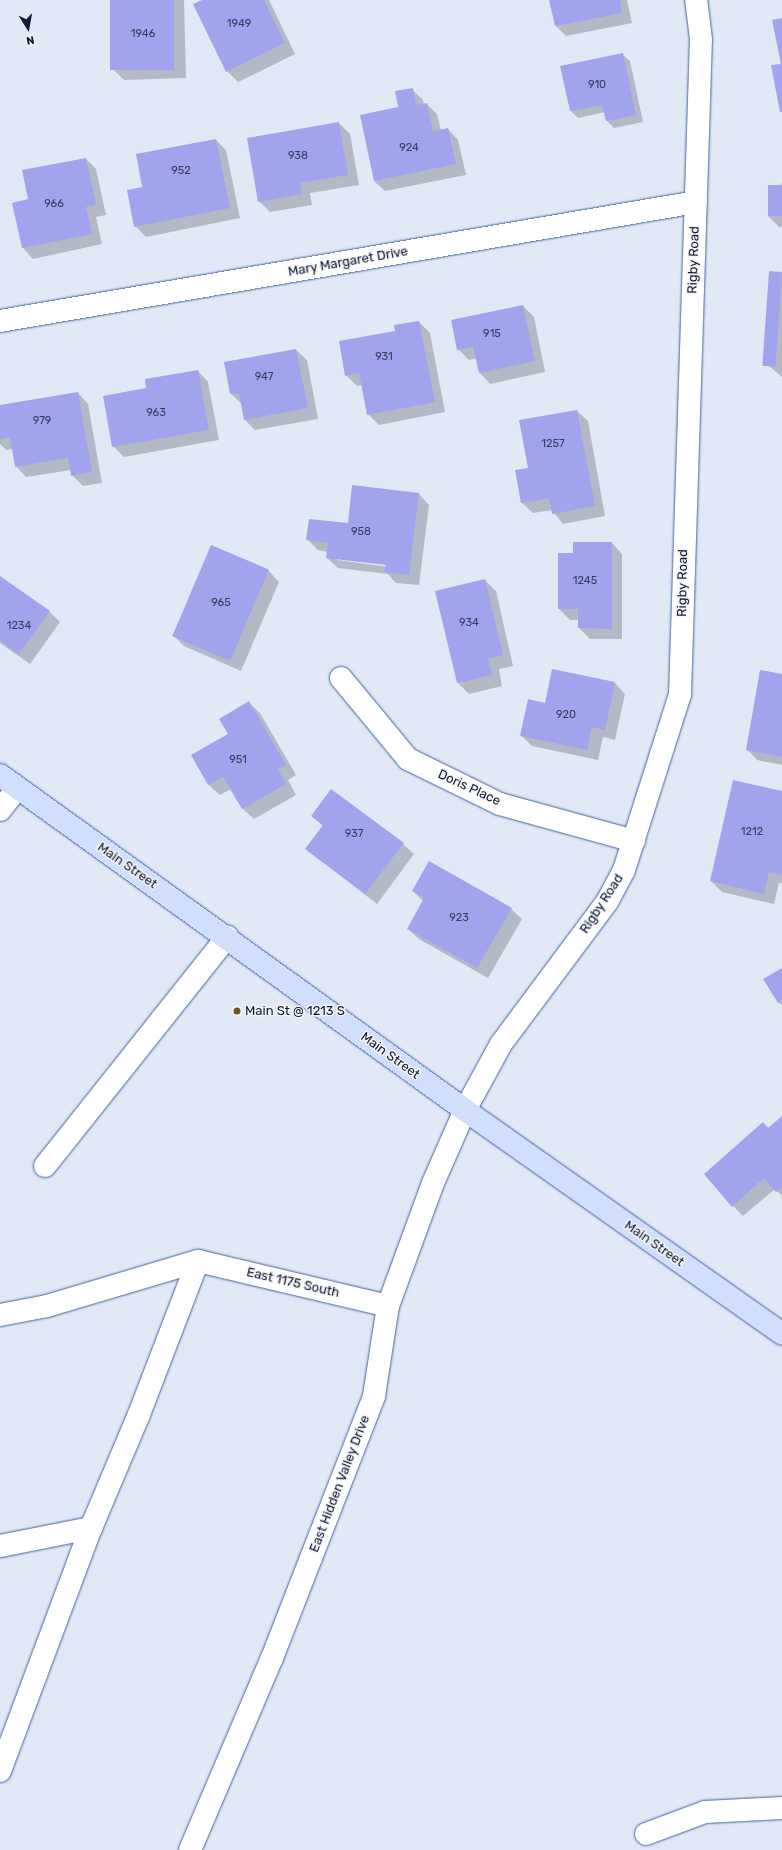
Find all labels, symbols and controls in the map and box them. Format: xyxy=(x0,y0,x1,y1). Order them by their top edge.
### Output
north arrow xyxy=(8,8,48,48)
house number: 1949 xyxy=(227,17,251,31)
house number: 1946 xyxy=(131,27,155,41)
text: N xyxy=(25,33,36,47)
house number: 910 xyxy=(588,78,606,92)
house number: 924 xyxy=(399,141,419,155)
house number: 938 xyxy=(288,149,308,163)
house number: 952 xyxy=(171,164,191,178)
house number: 966 xyxy=(44,197,64,211)
street label: Rigby Road xyxy=(685,226,703,294)
street label: Mary Margaret Drive xyxy=(287,244,409,280)
house number: 915 xyxy=(483,327,501,341)
house number: 931 xyxy=(375,350,393,364)
house number: 947 xyxy=(255,370,273,384)
house number: 963 xyxy=(146,406,166,420)
house number: 979 xyxy=(33,414,51,428)
house number: 1257 xyxy=(541,437,565,451)
house number: 958 xyxy=(351,525,371,539)
street label: Rigby Road xyxy=(675,549,691,617)
house number: 1245 xyxy=(573,574,597,588)
house number: 965 xyxy=(211,596,231,610)
house number: 934 xyxy=(459,616,479,630)
house number: 1234 xyxy=(7,619,31,633)
house number: 920 xyxy=(556,708,576,722)
house number: 951 xyxy=(229,753,247,767)
street label: Doris Place xyxy=(435,767,503,809)
house number: 1212 xyxy=(741,825,763,839)
house number: 937 xyxy=(345,827,363,841)
street label: Main Street xyxy=(94,840,160,892)
street label: Rigby Road xyxy=(577,871,627,937)
house number: 923 xyxy=(449,911,469,925)
place label: Main St @ 1213 S xyxy=(245,1003,345,1019)
marker: Main St @ 1213 S xyxy=(232,1006,242,1016)
street label: Main Street xyxy=(357,1029,423,1083)
street label: Main Street xyxy=(621,1218,687,1270)
street label: East 1175 South xyxy=(245,1265,341,1301)
street label: East Hidden Valley Drive xyxy=(307,1413,373,1555)

